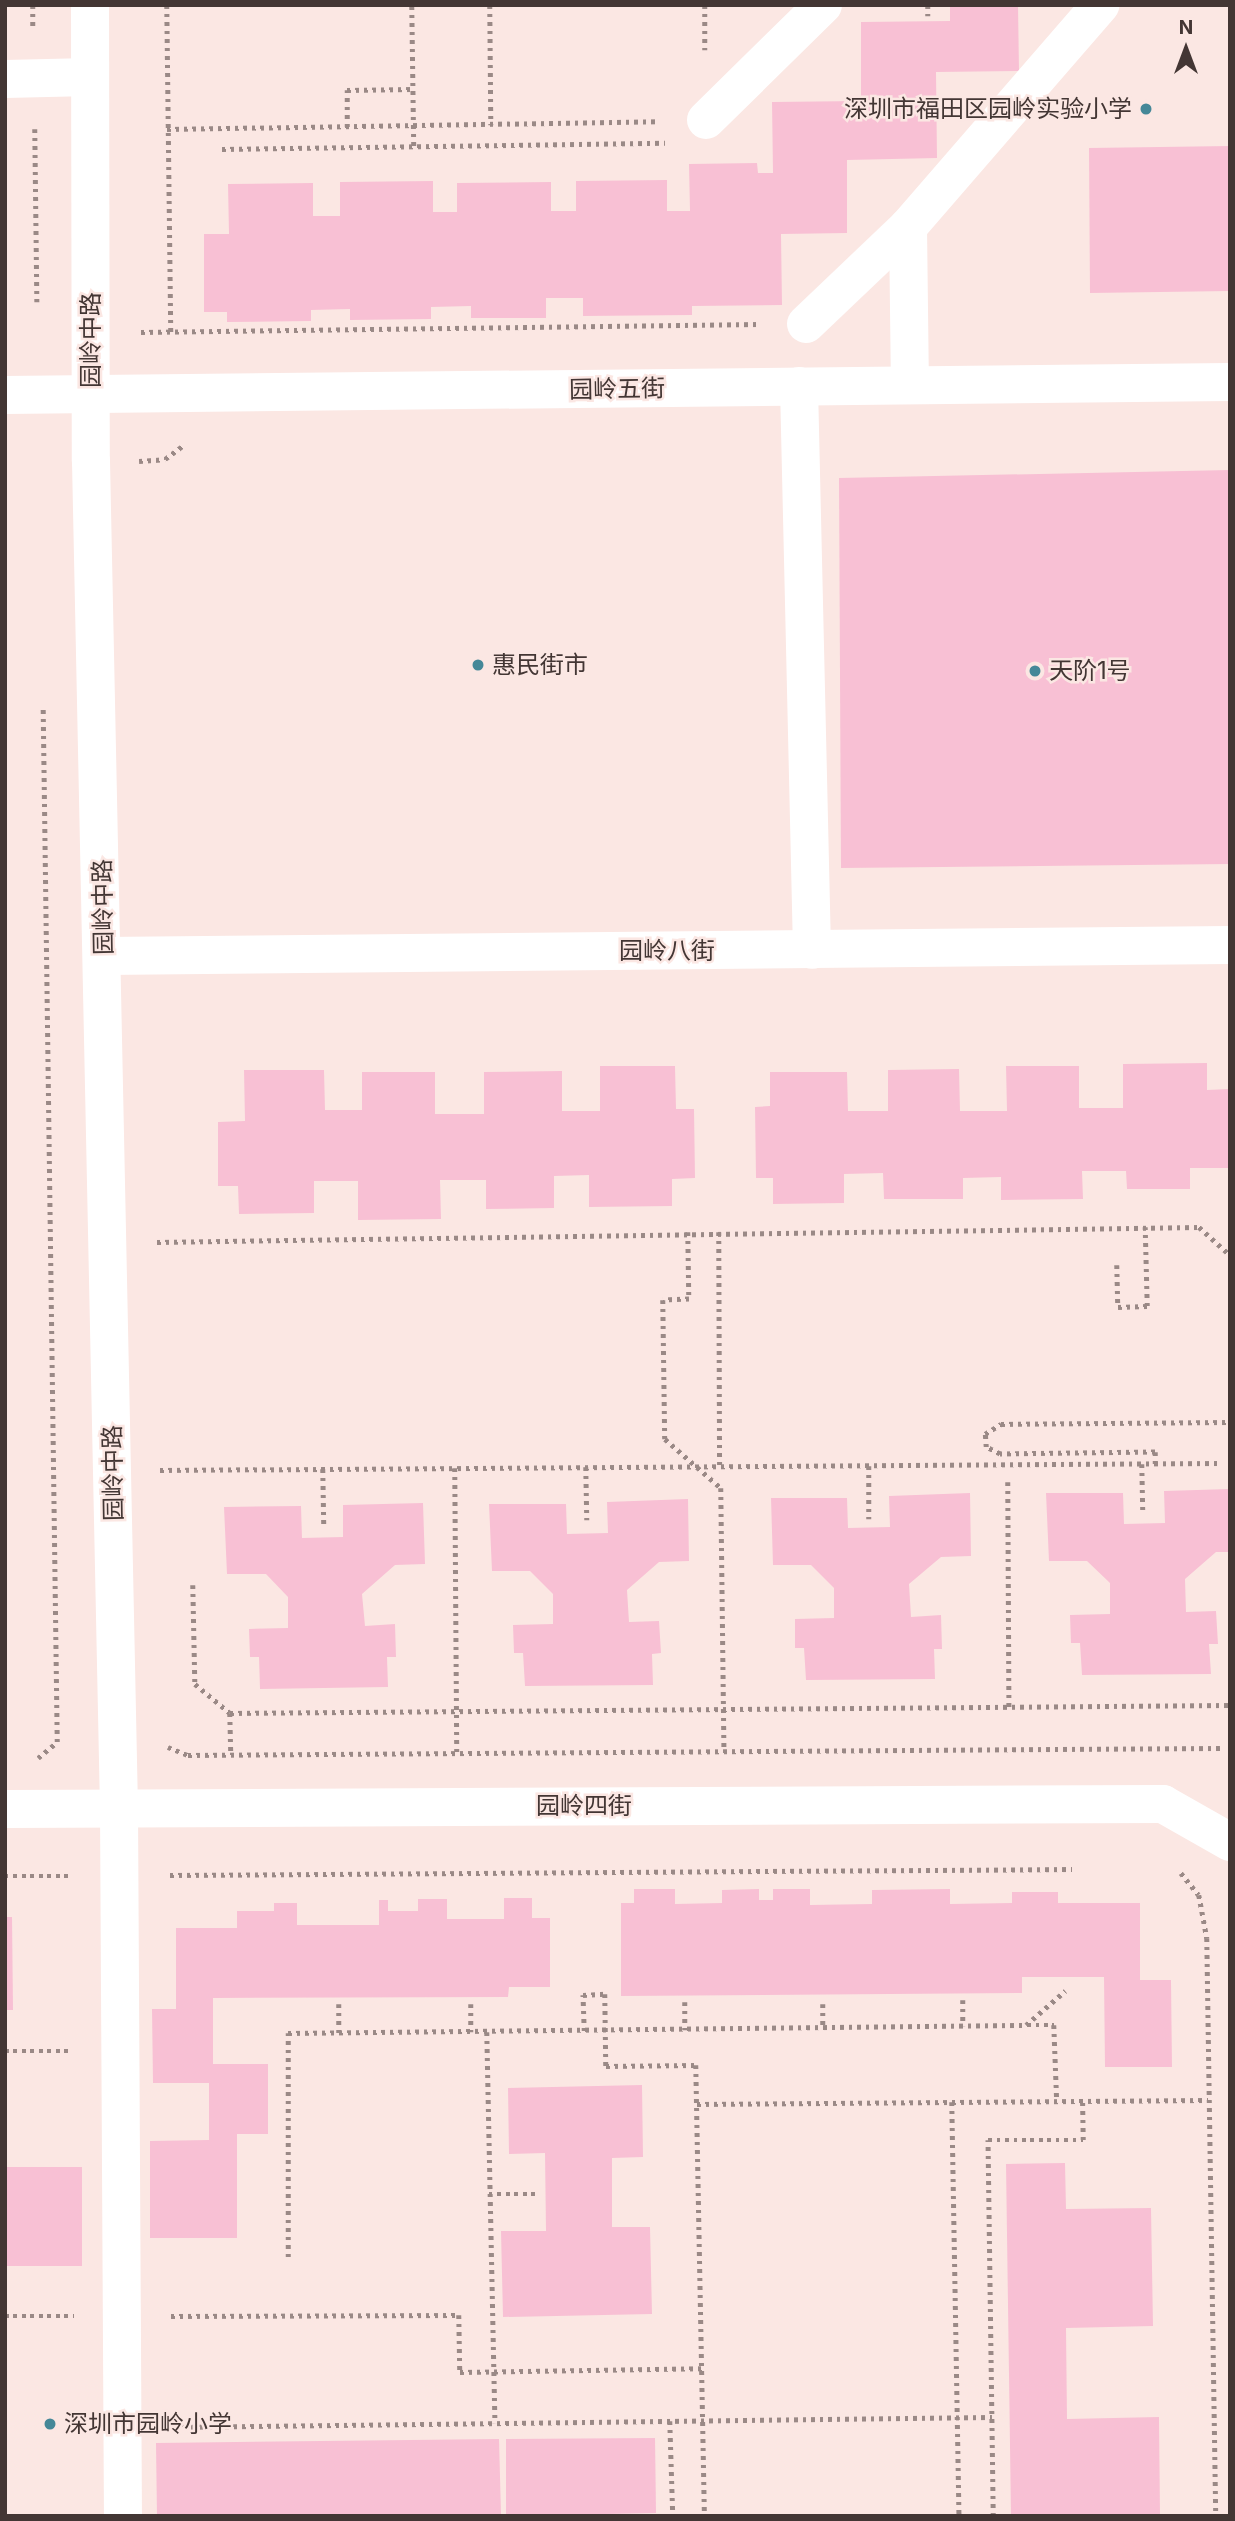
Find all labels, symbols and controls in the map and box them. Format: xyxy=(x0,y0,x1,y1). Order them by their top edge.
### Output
north arrow xyxy=(1151,14,1221,84)
text: N xyxy=(1179,16,1193,39)
place label: 深圳市福田区园岭实验小学 xyxy=(844,95,1132,123)
marker: 深圳市福田区园岭实验小学 xyxy=(1138,101,1154,117)
street label: 园岭中路 xyxy=(77,292,105,388)
street label: 园岭五街 xyxy=(569,374,665,404)
place label: 惠民街市 xyxy=(492,651,588,679)
marker: 惠民街市 xyxy=(470,657,486,673)
place label: 天阶1号 xyxy=(1049,657,1131,685)
marker: 天阶1号 xyxy=(1027,663,1043,679)
street label: 园岭中路 xyxy=(88,859,118,955)
street label: 园岭八街 xyxy=(619,937,715,965)
street label: 园岭中路 xyxy=(98,1425,128,1521)
street label: 园岭四街 xyxy=(536,1792,632,1820)
place label: 深圳市园岭小学 xyxy=(64,2410,232,2438)
marker: 深圳市园岭小学 xyxy=(42,2416,58,2432)

